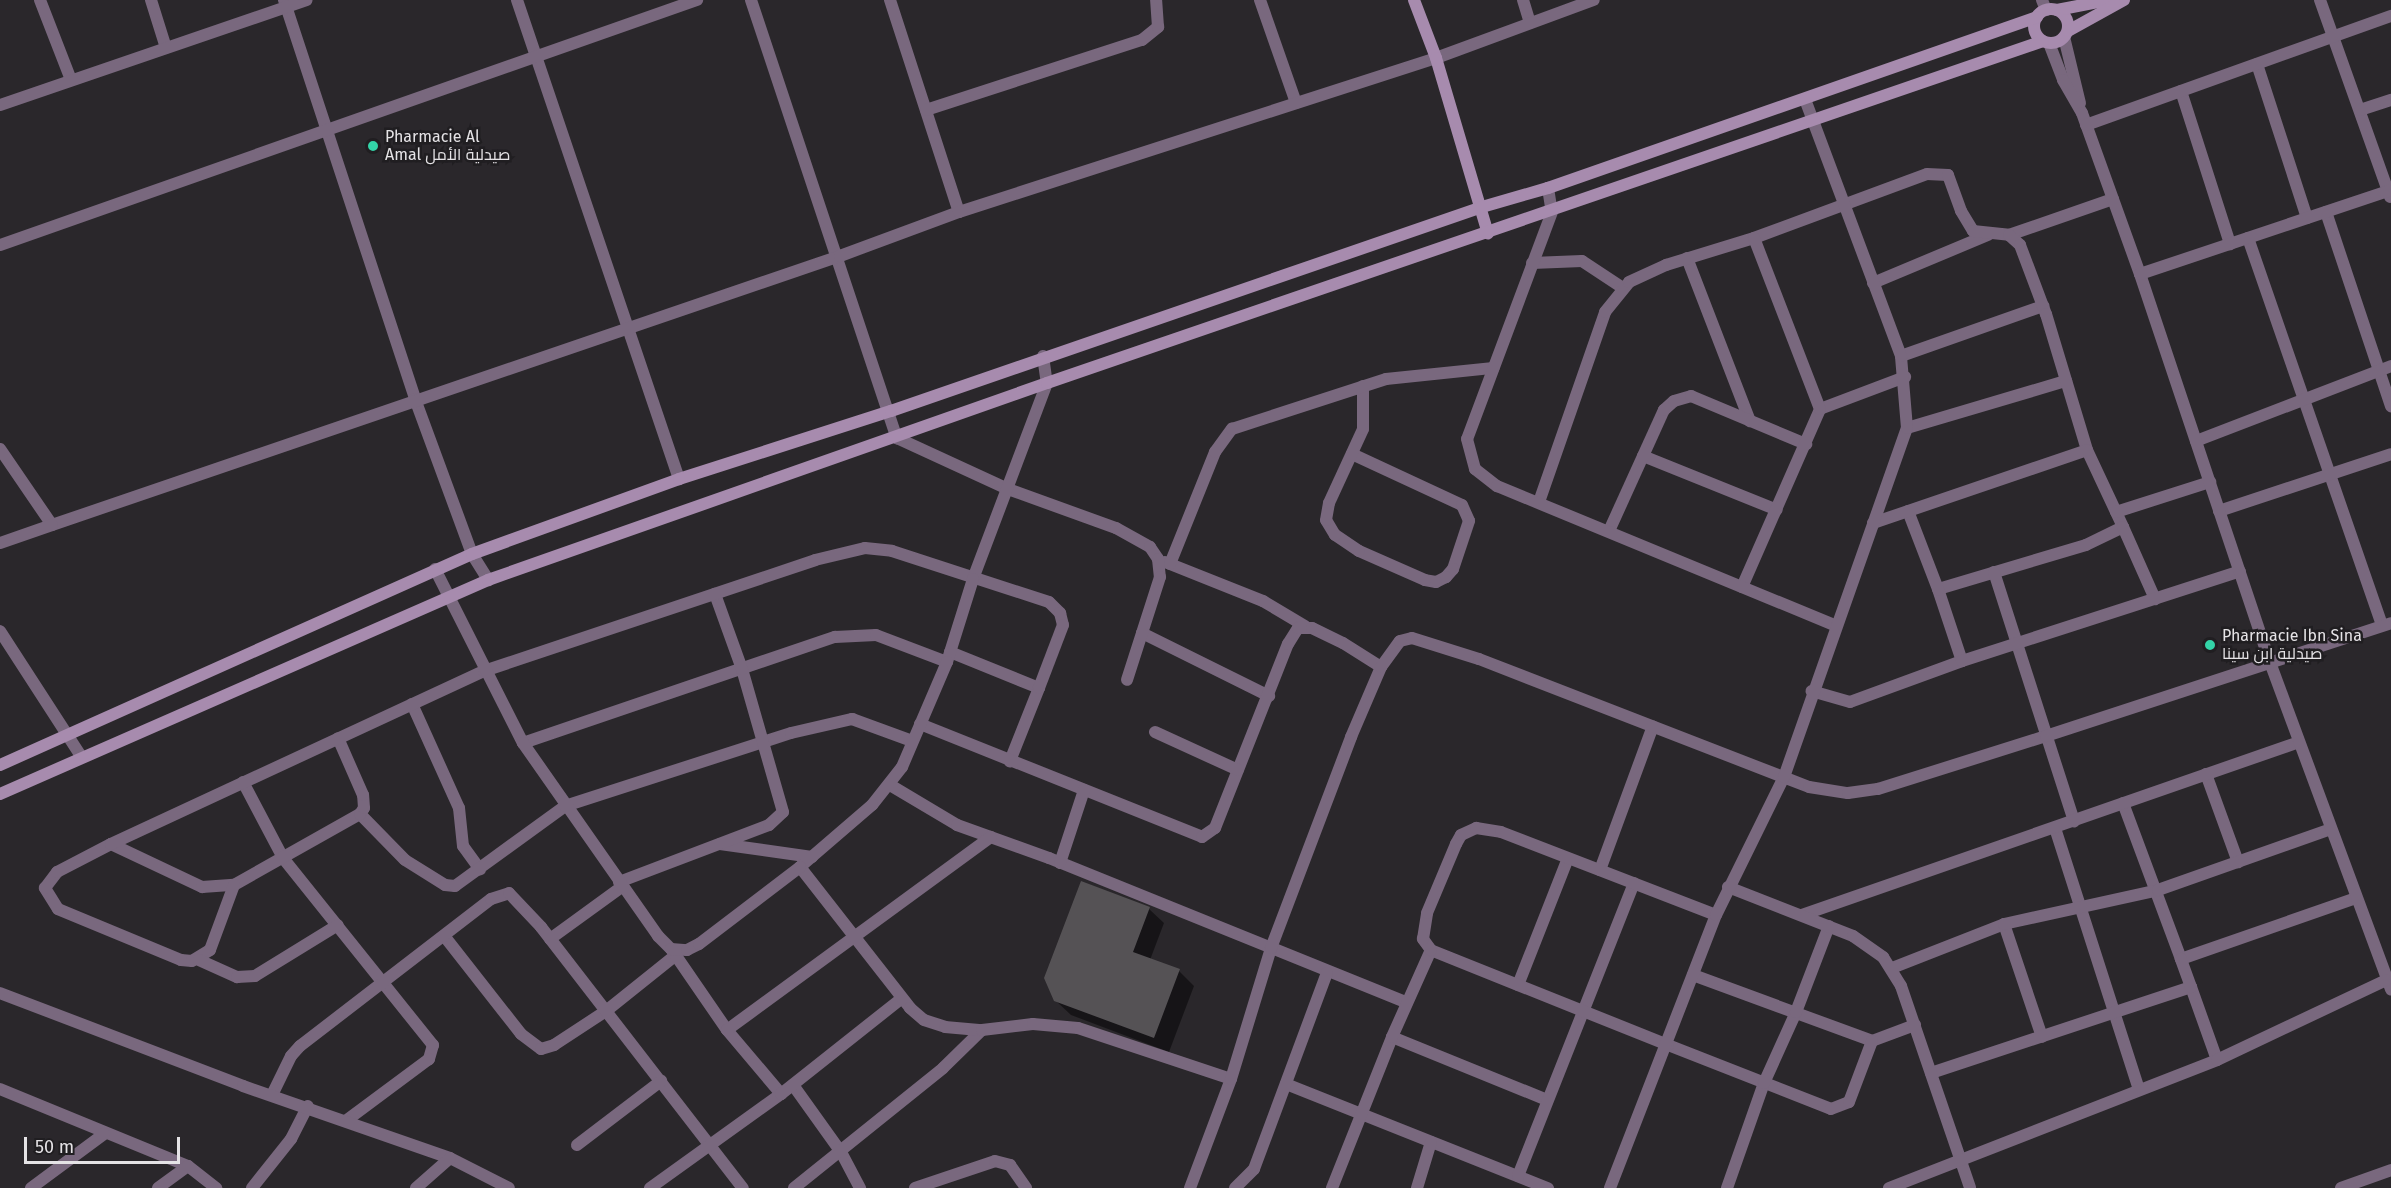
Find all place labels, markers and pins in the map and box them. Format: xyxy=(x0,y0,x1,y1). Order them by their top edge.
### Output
place label: Pharmacie Al Amal صيدلية الأمل xyxy=(385,127,510,165)
marker: Pharmacie Al Amal صيدلية الأمل xyxy=(366,139,380,153)
place label: Pharmacie Ibn Sina صيدلية ابن سينا xyxy=(2222,626,2362,664)
marker: Pharmacie Ibn Sina صيدلية ابن سينا xyxy=(2203,638,2217,652)

